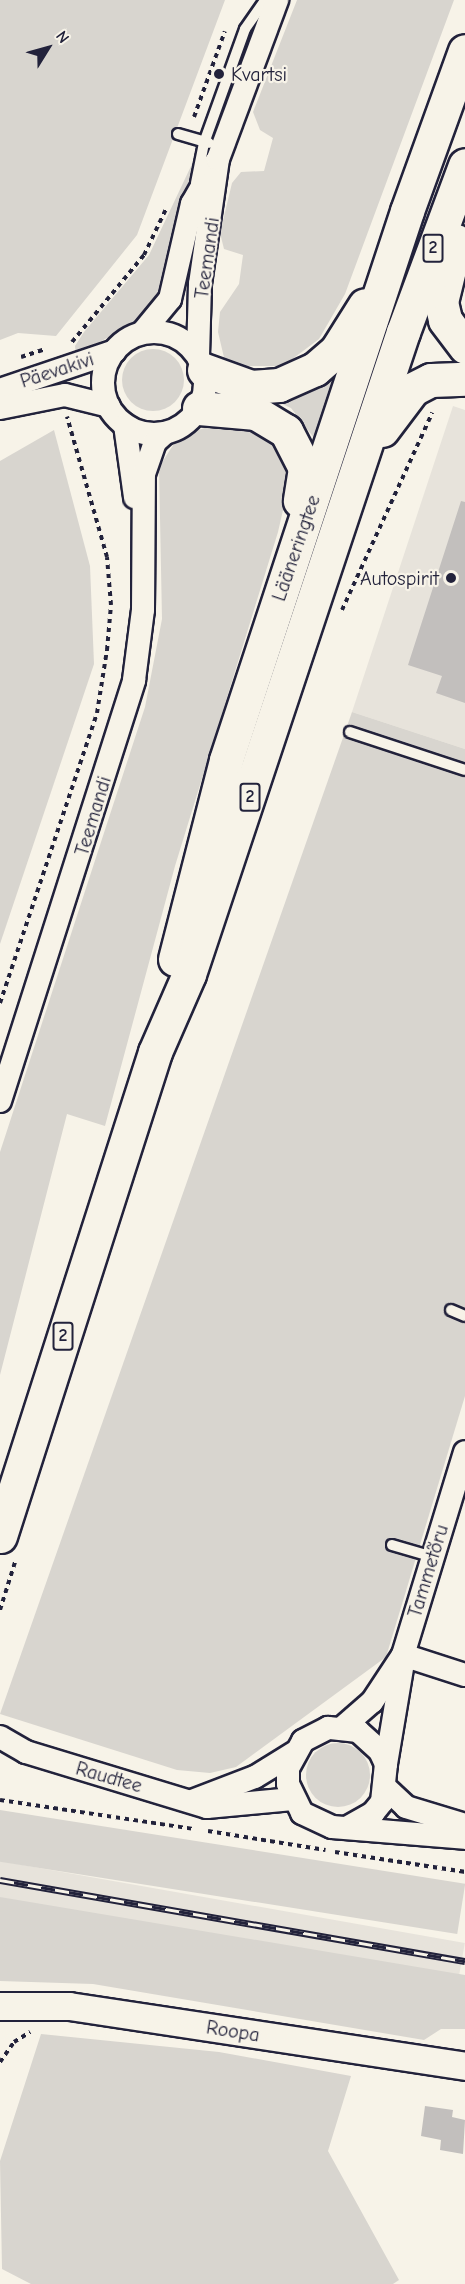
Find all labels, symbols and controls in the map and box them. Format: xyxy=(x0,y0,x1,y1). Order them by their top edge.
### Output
north arrow xyxy=(18,18,78,78)
text: N xyxy=(52,28,73,47)
place label: Kvartsi xyxy=(231,62,287,86)
marker: Kvartsi xyxy=(212,67,226,81)
street label: Teemandi xyxy=(189,216,225,300)
road number: 2 xyxy=(422,233,444,263)
street label: Päevakivi xyxy=(17,347,97,393)
street label: Lääneringtee xyxy=(267,492,325,604)
place label: Autospirit xyxy=(360,566,439,590)
marker: Autospirit xyxy=(444,571,458,585)
street label: Teemandi xyxy=(70,773,116,859)
road number: 2 xyxy=(240,782,260,812)
road number: 2 xyxy=(52,1321,74,1351)
street label: Tammetõru xyxy=(403,1522,453,1620)
street label: Raudtee xyxy=(73,1756,145,1798)
street label: Roopa xyxy=(205,2015,261,2047)

